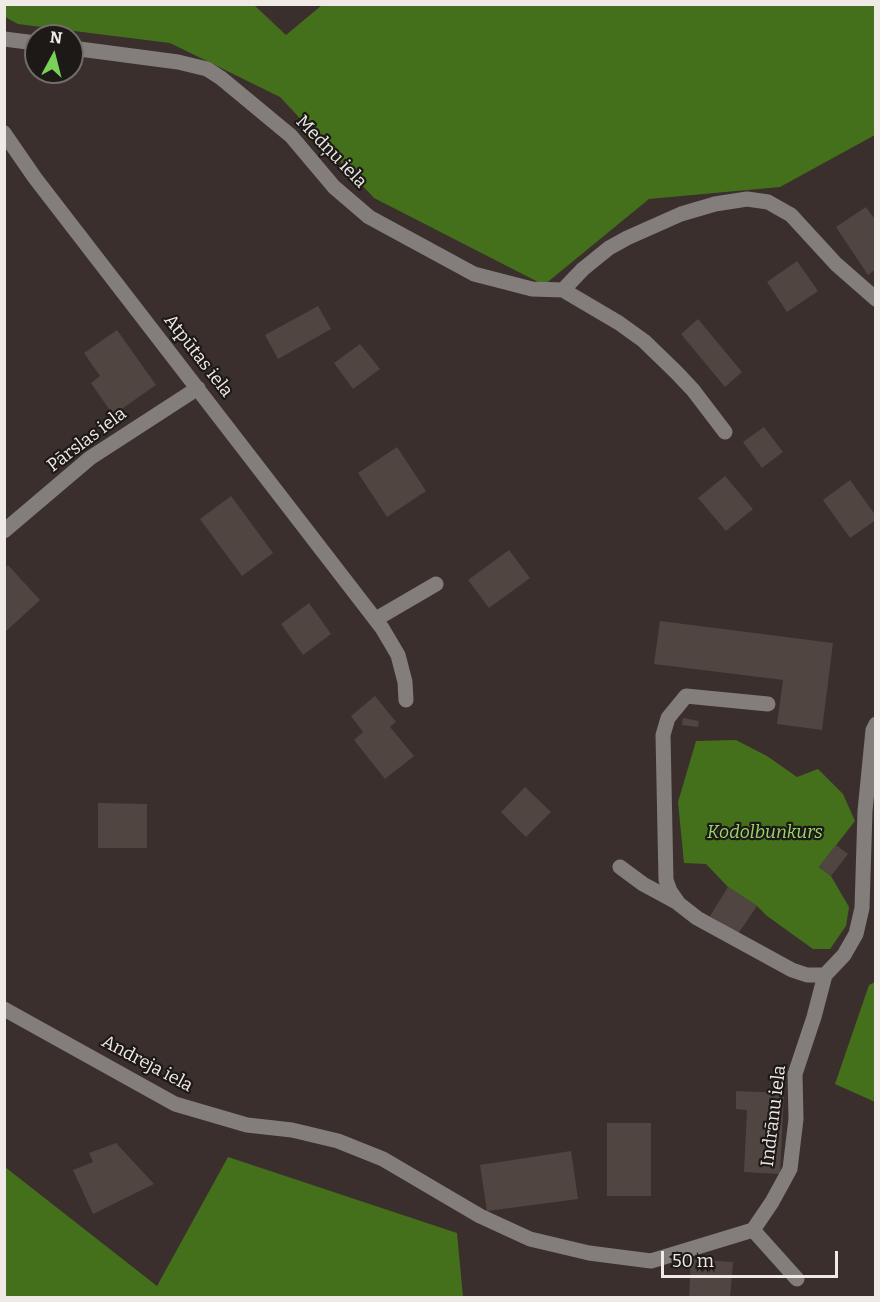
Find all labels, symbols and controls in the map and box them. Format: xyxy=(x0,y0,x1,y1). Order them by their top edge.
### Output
north arrow xyxy=(24,24,84,84)
text: N xyxy=(49,27,63,48)
street label: Medņu iela xyxy=(291,111,371,193)
street label: Atpūtas iela xyxy=(159,310,237,402)
street label: Pārslas iela xyxy=(43,403,131,477)
park label: Kodolbunkurs xyxy=(707,822,823,844)
street label: Andreja iela xyxy=(98,1031,196,1097)
street label: Indrānu iela xyxy=(757,1064,791,1168)
scale bar xyxy=(664,1239,841,1277)
text: 50 m xyxy=(672,1250,714,1272)

